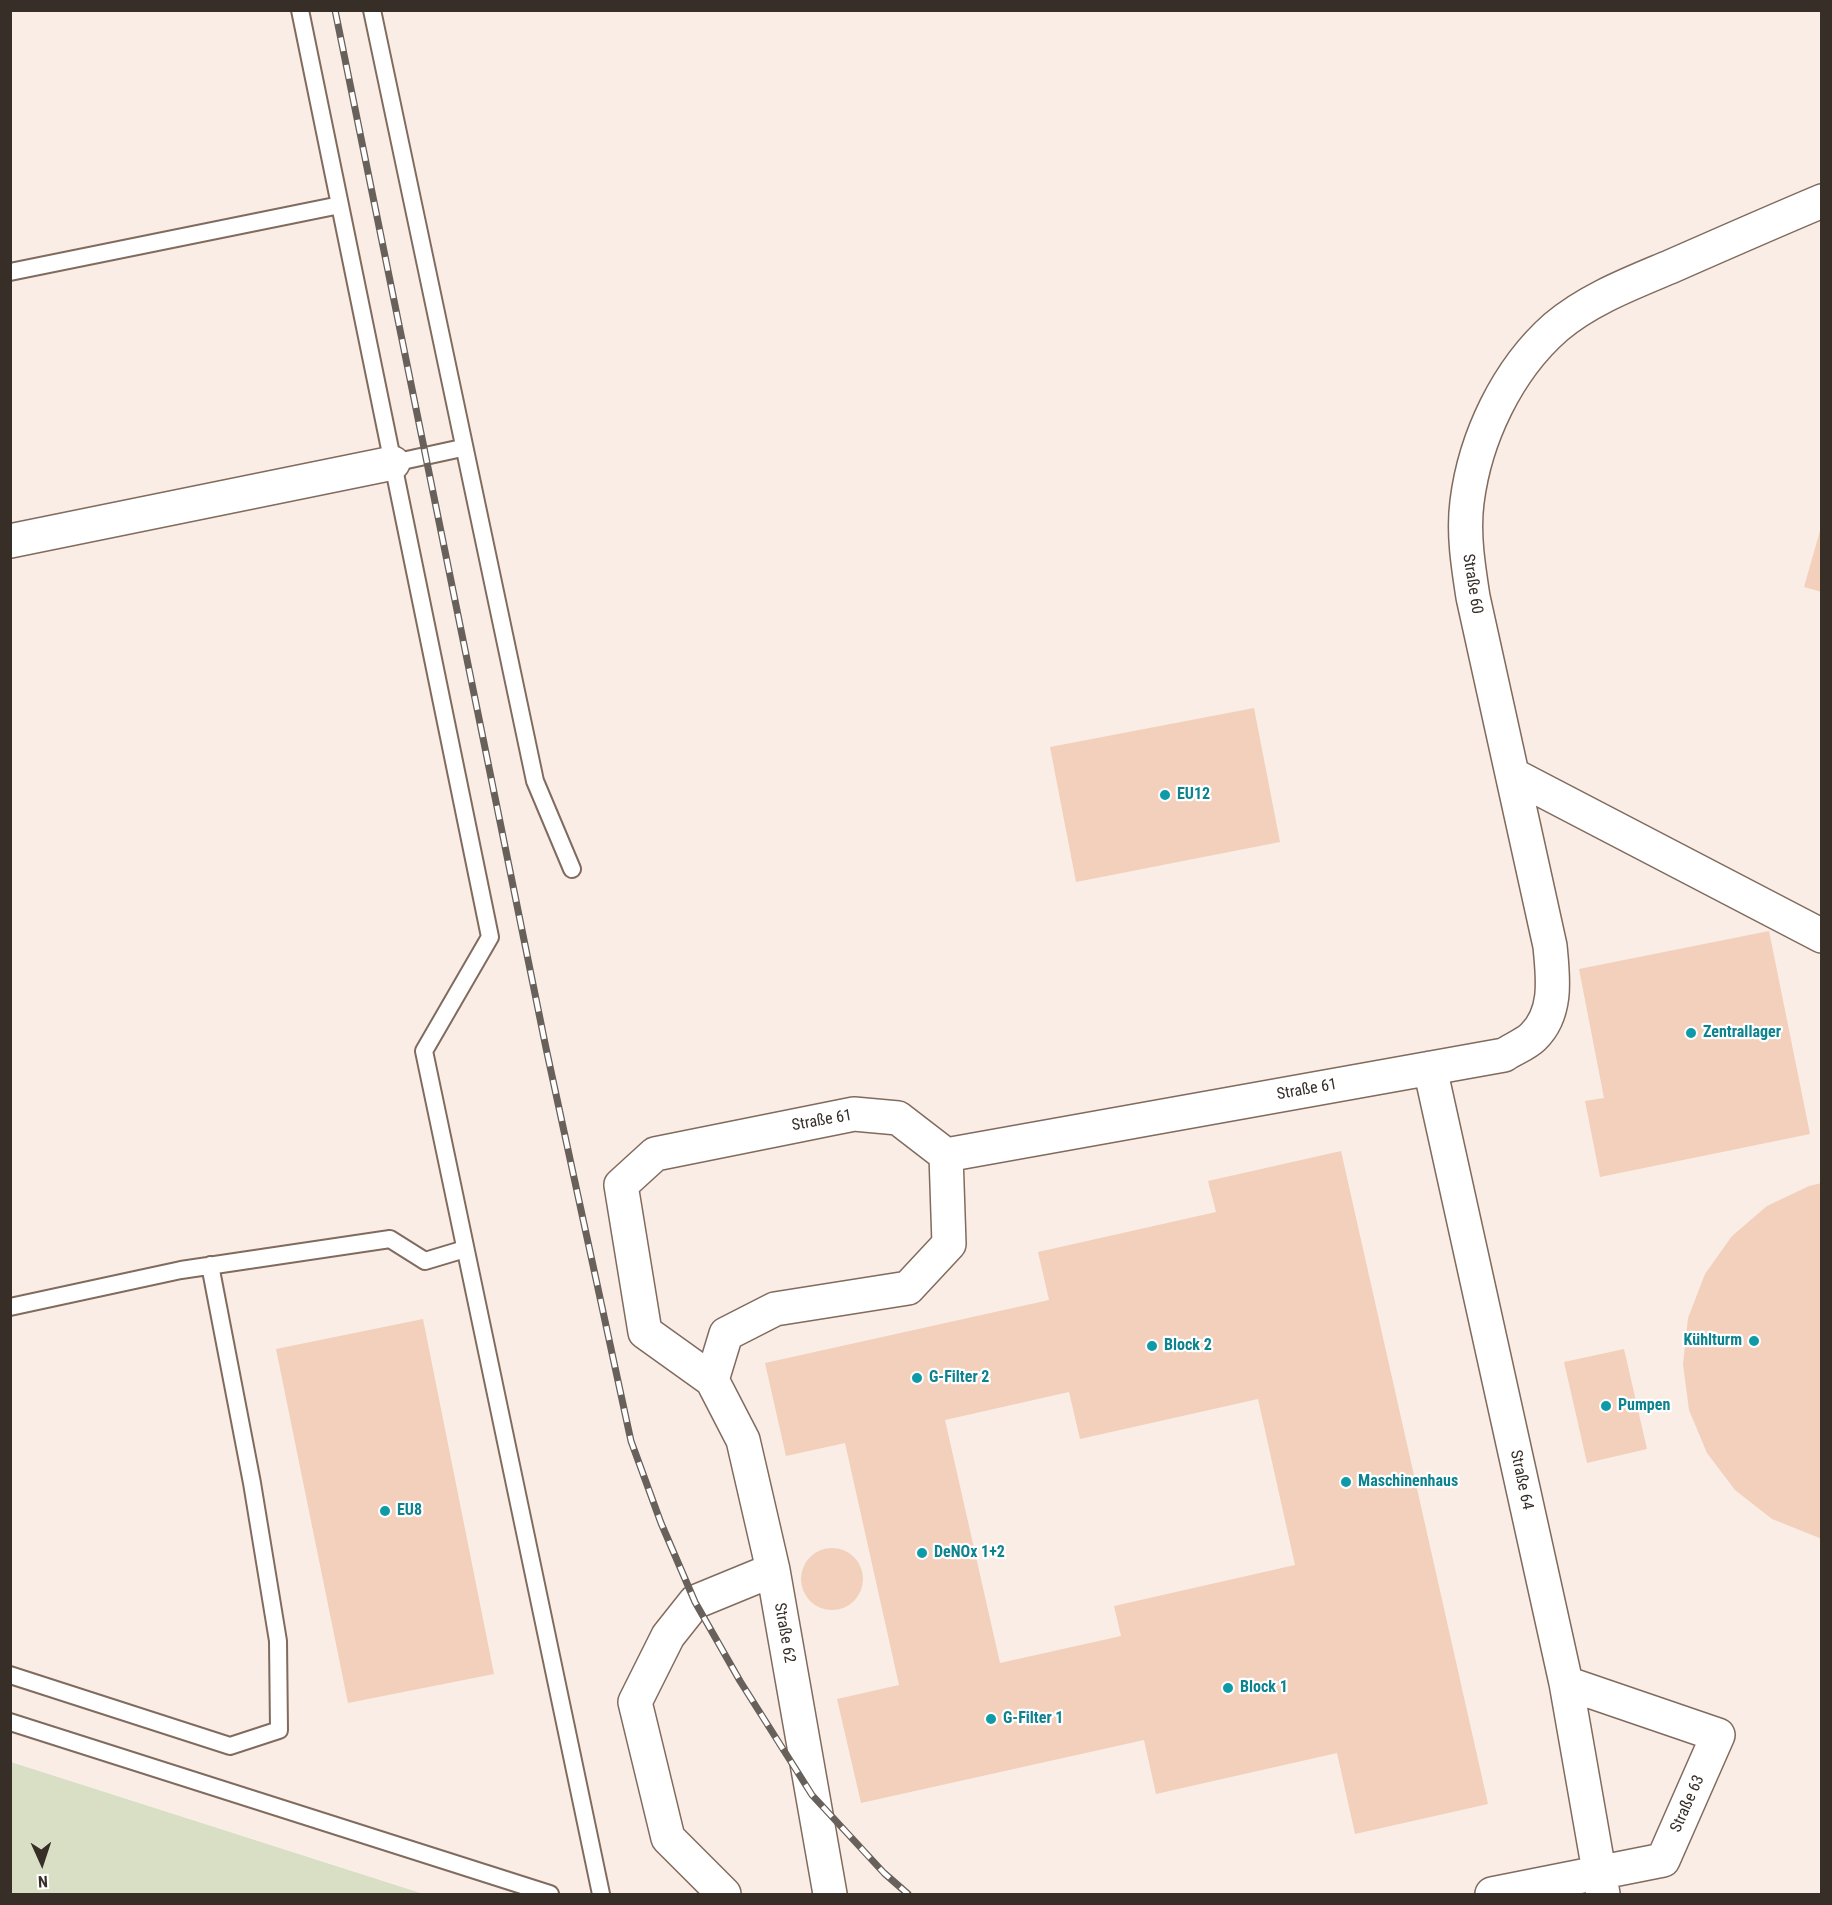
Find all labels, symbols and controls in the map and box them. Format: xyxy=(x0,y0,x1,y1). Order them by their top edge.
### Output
street label: Straße 60 xyxy=(1458,553,1486,615)
place label: EU12 xyxy=(1177,785,1210,805)
marker: EU12 xyxy=(1158,788,1172,802)
place label: Zentrallager xyxy=(1703,1023,1781,1043)
marker: Zentrallager xyxy=(1684,1026,1698,1040)
street label: Straße 61 xyxy=(1276,1075,1338,1105)
street label: Straße 61 xyxy=(791,1106,853,1136)
place label: Kühlturm xyxy=(1684,1331,1742,1351)
marker: Kühlturm xyxy=(1747,1334,1761,1348)
place label: Block 2 xyxy=(1164,1336,1212,1356)
marker: Block 2 xyxy=(1145,1339,1159,1353)
place label: G-Filter 2 xyxy=(929,1368,989,1388)
marker: G-Filter 2 xyxy=(910,1371,924,1385)
place label: Pumpen xyxy=(1618,1396,1670,1416)
marker: Pumpen xyxy=(1599,1399,1613,1413)
street label: Straße 64 xyxy=(1505,1448,1537,1512)
place label: Maschinenhaus xyxy=(1358,1472,1458,1492)
marker: Maschinenhaus xyxy=(1339,1475,1353,1489)
place label: EU8 xyxy=(397,1501,422,1521)
marker: EU8 xyxy=(378,1504,392,1518)
place label: DeNOx 1+2 xyxy=(934,1543,1005,1563)
marker: DeNOx 1+2 xyxy=(915,1546,929,1560)
street label: Straße 62 xyxy=(769,1602,799,1664)
place label: Block 1 xyxy=(1240,1678,1288,1698)
marker: Block 1 xyxy=(1221,1681,1235,1695)
place label: G-Filter 1 xyxy=(1003,1709,1063,1729)
marker: G-Filter 1 xyxy=(984,1712,998,1726)
street label: Straße 63 xyxy=(1667,1772,1709,1836)
north arrow xyxy=(12,1833,72,1893)
text: N xyxy=(38,1872,48,1891)

